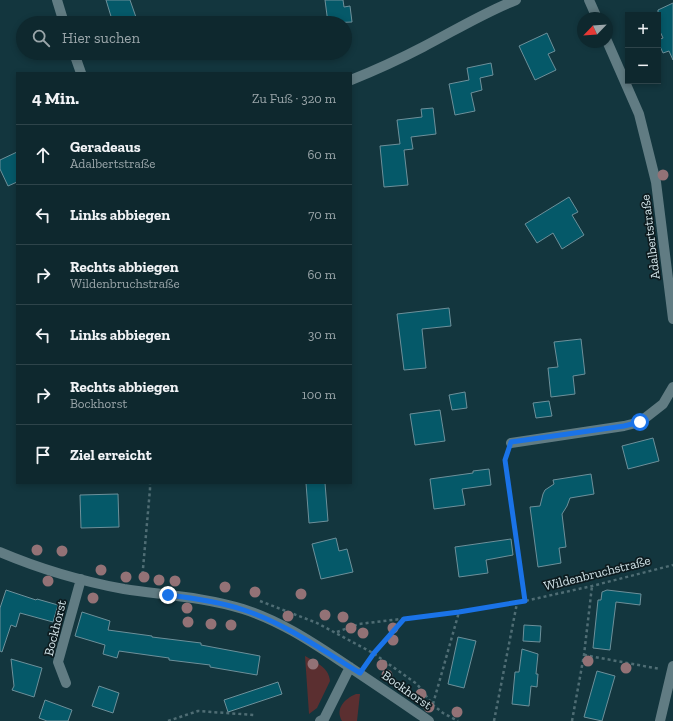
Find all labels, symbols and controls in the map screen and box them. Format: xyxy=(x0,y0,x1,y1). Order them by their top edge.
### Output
north arrow xyxy=(577,12,613,48)
map controls xyxy=(625,12,661,84)
button: + xyxy=(625,12,661,48)
search box xyxy=(16,16,352,60)
icon: search xyxy=(30,27,52,49)
text: Hier suchen xyxy=(62,29,140,47)
button: − xyxy=(625,48,661,84)
text: 4 Min. xyxy=(32,88,79,108)
text: Zu Fuß · 320 m xyxy=(252,91,336,106)
text: Geradeaus xyxy=(70,138,141,156)
icon: ahead xyxy=(32,144,54,166)
text: 60 m xyxy=(307,147,336,162)
text: Adalbertstraße xyxy=(70,156,155,171)
street label: Adalbertstraße xyxy=(637,194,663,280)
icon: left xyxy=(32,204,54,226)
text: Links abbiegen xyxy=(70,206,170,224)
text: 70 m xyxy=(308,207,336,222)
text: Rechts abbiegen xyxy=(70,258,179,276)
icon: right xyxy=(32,264,54,286)
text: 60 m xyxy=(307,267,336,282)
text: Wildenbruchstraße xyxy=(70,276,180,291)
icon: left xyxy=(32,324,54,346)
text: Links abbiegen xyxy=(70,326,170,344)
text: 30 m xyxy=(308,327,336,342)
text: Rechts abbiegen xyxy=(70,378,179,396)
icon: right xyxy=(32,384,54,406)
text: 100 m xyxy=(302,387,336,402)
text: Bockhorst xyxy=(70,396,127,411)
route start xyxy=(631,413,649,431)
icon: arrive xyxy=(32,444,54,466)
text: Ziel erreicht xyxy=(70,446,152,464)
street label: Wildenbruchstraße xyxy=(542,552,652,594)
route end xyxy=(159,586,177,604)
street label: Bockhorst xyxy=(41,598,69,658)
street label: Bockhorst xyxy=(379,667,435,713)

